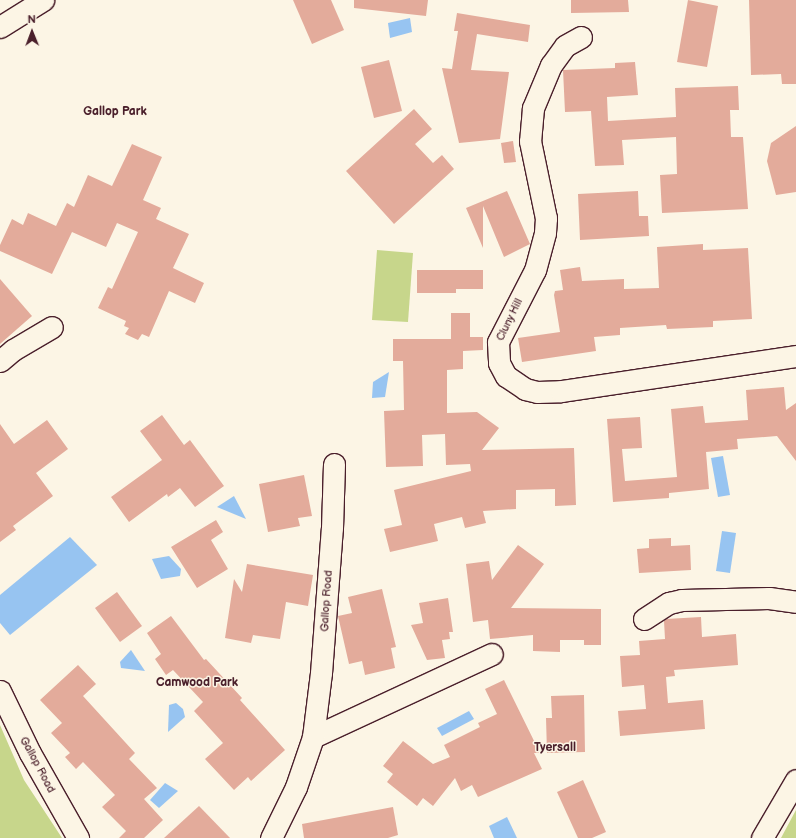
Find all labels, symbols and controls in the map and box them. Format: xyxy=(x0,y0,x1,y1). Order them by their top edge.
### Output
north arrow xyxy=(12,12,52,52)
text: N xyxy=(28,13,36,26)
district label: Gallop Park xyxy=(83,105,147,119)
street label: Cluny Hill xyxy=(494,296,526,344)
street label: Gallop Road xyxy=(318,570,336,632)
district label: Camwood Park xyxy=(156,676,238,690)
street label: Gallop Road xyxy=(17,735,57,795)
district label: Tyersall xyxy=(534,741,576,755)

